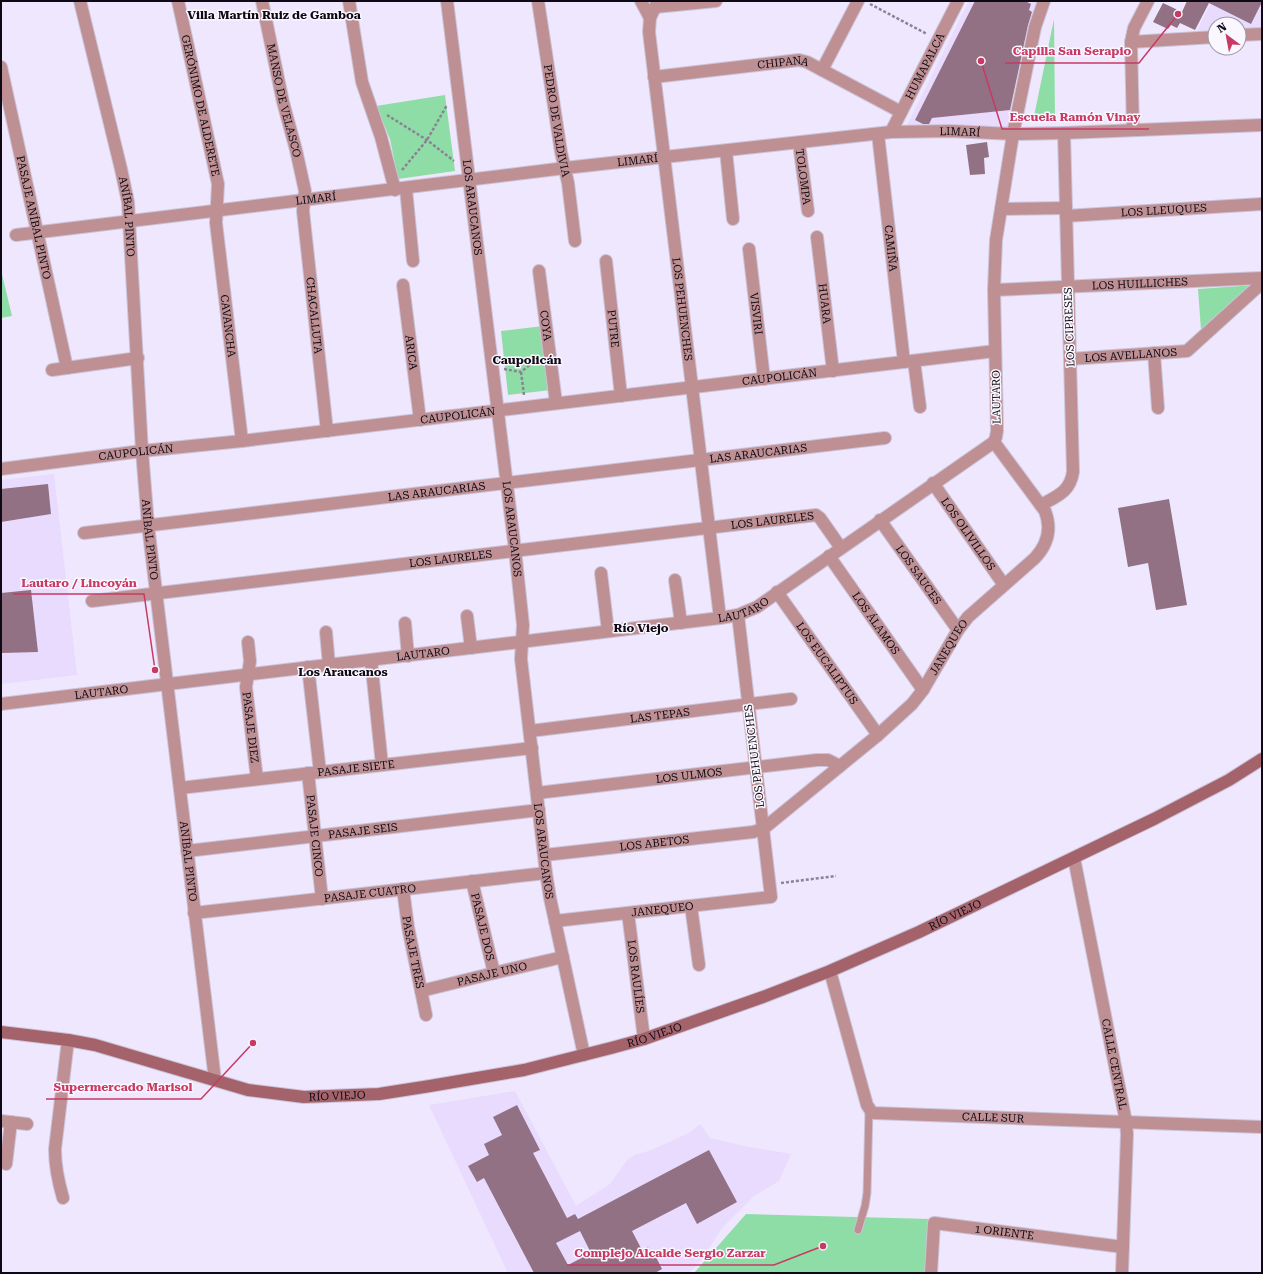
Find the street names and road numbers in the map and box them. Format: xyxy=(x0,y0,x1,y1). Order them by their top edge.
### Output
street label: HUMAPALCA xyxy=(903,31,948,102)
street label: GERÓNIMO DE ALDERETE xyxy=(179,34,222,178)
street label: MANSO DE VELASCO xyxy=(264,43,304,159)
street label: CHIPANA xyxy=(757,54,810,72)
street label: PEDRO DE VALDIVIA xyxy=(541,63,572,178)
street label: LIMARÍ xyxy=(939,125,981,139)
street label: TOLOMPA xyxy=(793,148,813,206)
street label: LIMARÍ xyxy=(616,151,659,169)
street label: PASAJE ANÍBAL PINTO xyxy=(14,154,53,281)
street label: LOS ARAUCANOS xyxy=(460,159,484,256)
street label: ANÍBAL PINTO xyxy=(116,175,137,257)
street label: LIMARÍ xyxy=(295,189,337,208)
street label: LOS LLEUQUES xyxy=(1120,201,1207,220)
street label: CAMIÑA xyxy=(881,224,900,273)
street label: LOS PEHUENCHES xyxy=(669,257,695,362)
street label: LOS HUILLICHES xyxy=(1092,275,1188,293)
street label: CHACALLUTA xyxy=(303,276,325,355)
street label: HUARA xyxy=(816,283,833,325)
street label: LOS CIPRESES xyxy=(1062,287,1077,367)
street label: VISVIRI xyxy=(747,292,765,335)
street label: CAVANCHA xyxy=(218,294,238,358)
street label: COYA xyxy=(537,309,554,342)
street label: PUTRE xyxy=(604,309,622,348)
street label: ARICA xyxy=(402,334,420,371)
street label: LOS AVELLANOS xyxy=(1084,346,1178,365)
street label: CAUPOLICÁN xyxy=(741,366,818,388)
street label: LAUTARO xyxy=(990,370,1003,424)
street label: CAUPOLICÁN xyxy=(420,405,496,427)
street label: LAS ARAUCARIAS xyxy=(709,441,808,466)
street label: CAUPOLICÁN xyxy=(98,442,174,463)
street label: LAS ARAUCARIAS xyxy=(387,479,486,504)
street label: LOS ARAUCANOS xyxy=(500,480,524,578)
street label: LOS OLIVILLOS xyxy=(938,495,998,573)
street label: ANÍBAL PINTO xyxy=(139,499,161,581)
street label: LOS LAURELES xyxy=(730,509,815,532)
street label: LOS SAUCES xyxy=(893,543,944,607)
street label: LOS LAURELES xyxy=(408,548,493,570)
street label: LOS ÁLAMOS xyxy=(849,590,902,657)
street label: LAUTARO xyxy=(717,594,772,625)
street label: JANEQUEO xyxy=(927,617,971,677)
street label: LOS EUCALIPTUS xyxy=(793,620,860,707)
street label: LAUTARO xyxy=(395,644,451,664)
street label: LAUTARO xyxy=(74,683,129,702)
street label: PASAJE DIEZ xyxy=(240,691,261,764)
street label: LOS PEHUENCHES xyxy=(742,703,767,808)
street label: LAS TEPAS xyxy=(629,705,691,726)
street label: PASAJE SIETE xyxy=(317,758,395,779)
street label: LOS ULMOS xyxy=(655,765,723,786)
street label: PASAJE CINCO xyxy=(303,794,326,878)
street label: LOS ARAUCANOS xyxy=(531,802,556,900)
street label: ANÍBAL PINTO xyxy=(177,820,199,903)
street label: PASAJE SEIS xyxy=(327,820,399,842)
street label: LOS ABETOS xyxy=(619,833,690,854)
street label: PASAJE CUATRO xyxy=(323,882,417,905)
street label: PASAJE DOS xyxy=(468,892,497,962)
street label: RÍO VIEJO xyxy=(927,897,984,933)
street label: JANEQUEO xyxy=(631,900,695,919)
street label: PASAJE TRES xyxy=(400,915,426,990)
street label: LOS RAULÍES xyxy=(624,939,647,1014)
street label: PASAJE UNO xyxy=(456,959,529,989)
street label: CALLE CENTRAL xyxy=(1099,1018,1129,1111)
street label: RÍO VIEJO xyxy=(626,1020,684,1050)
street label: RÍO VIEJO xyxy=(308,1089,366,1104)
street label: CALLE SUR xyxy=(962,1110,1025,1125)
street label: 1 ORIENTE xyxy=(974,1222,1035,1243)

